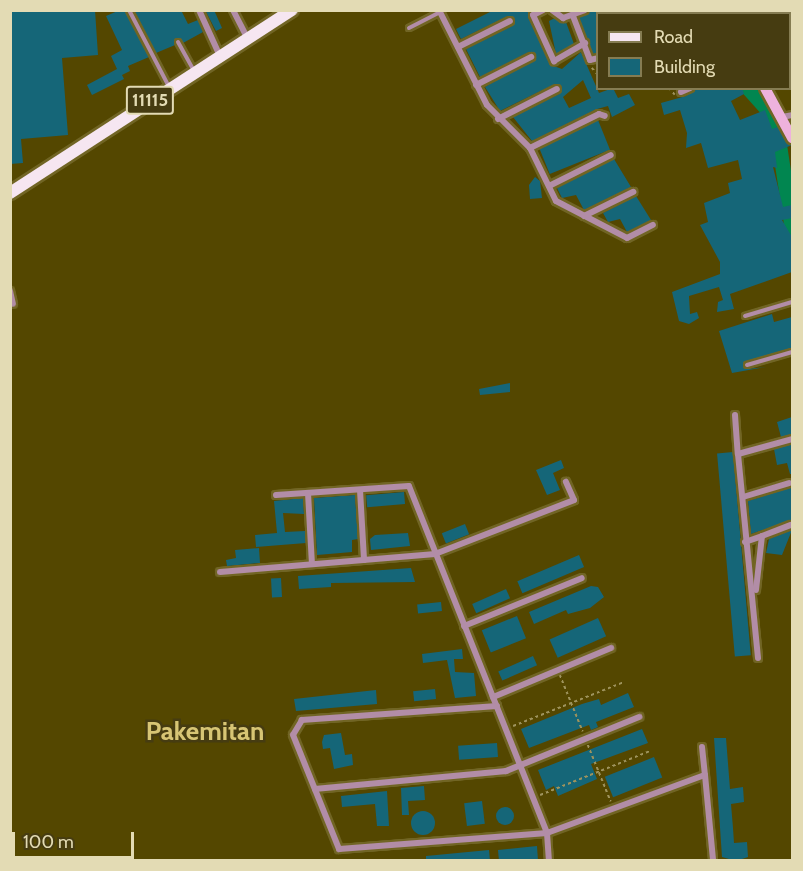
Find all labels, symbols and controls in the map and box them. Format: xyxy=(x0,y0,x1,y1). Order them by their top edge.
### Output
legend xyxy=(596,12,791,90)
text: Road xyxy=(654,26,693,48)
text: Building xyxy=(654,56,715,78)
road number: 11115 xyxy=(124,85,176,115)
district label: Pakemitan xyxy=(146,716,264,748)
scale bar xyxy=(15,820,136,858)
text: 100 m xyxy=(23,831,74,853)

